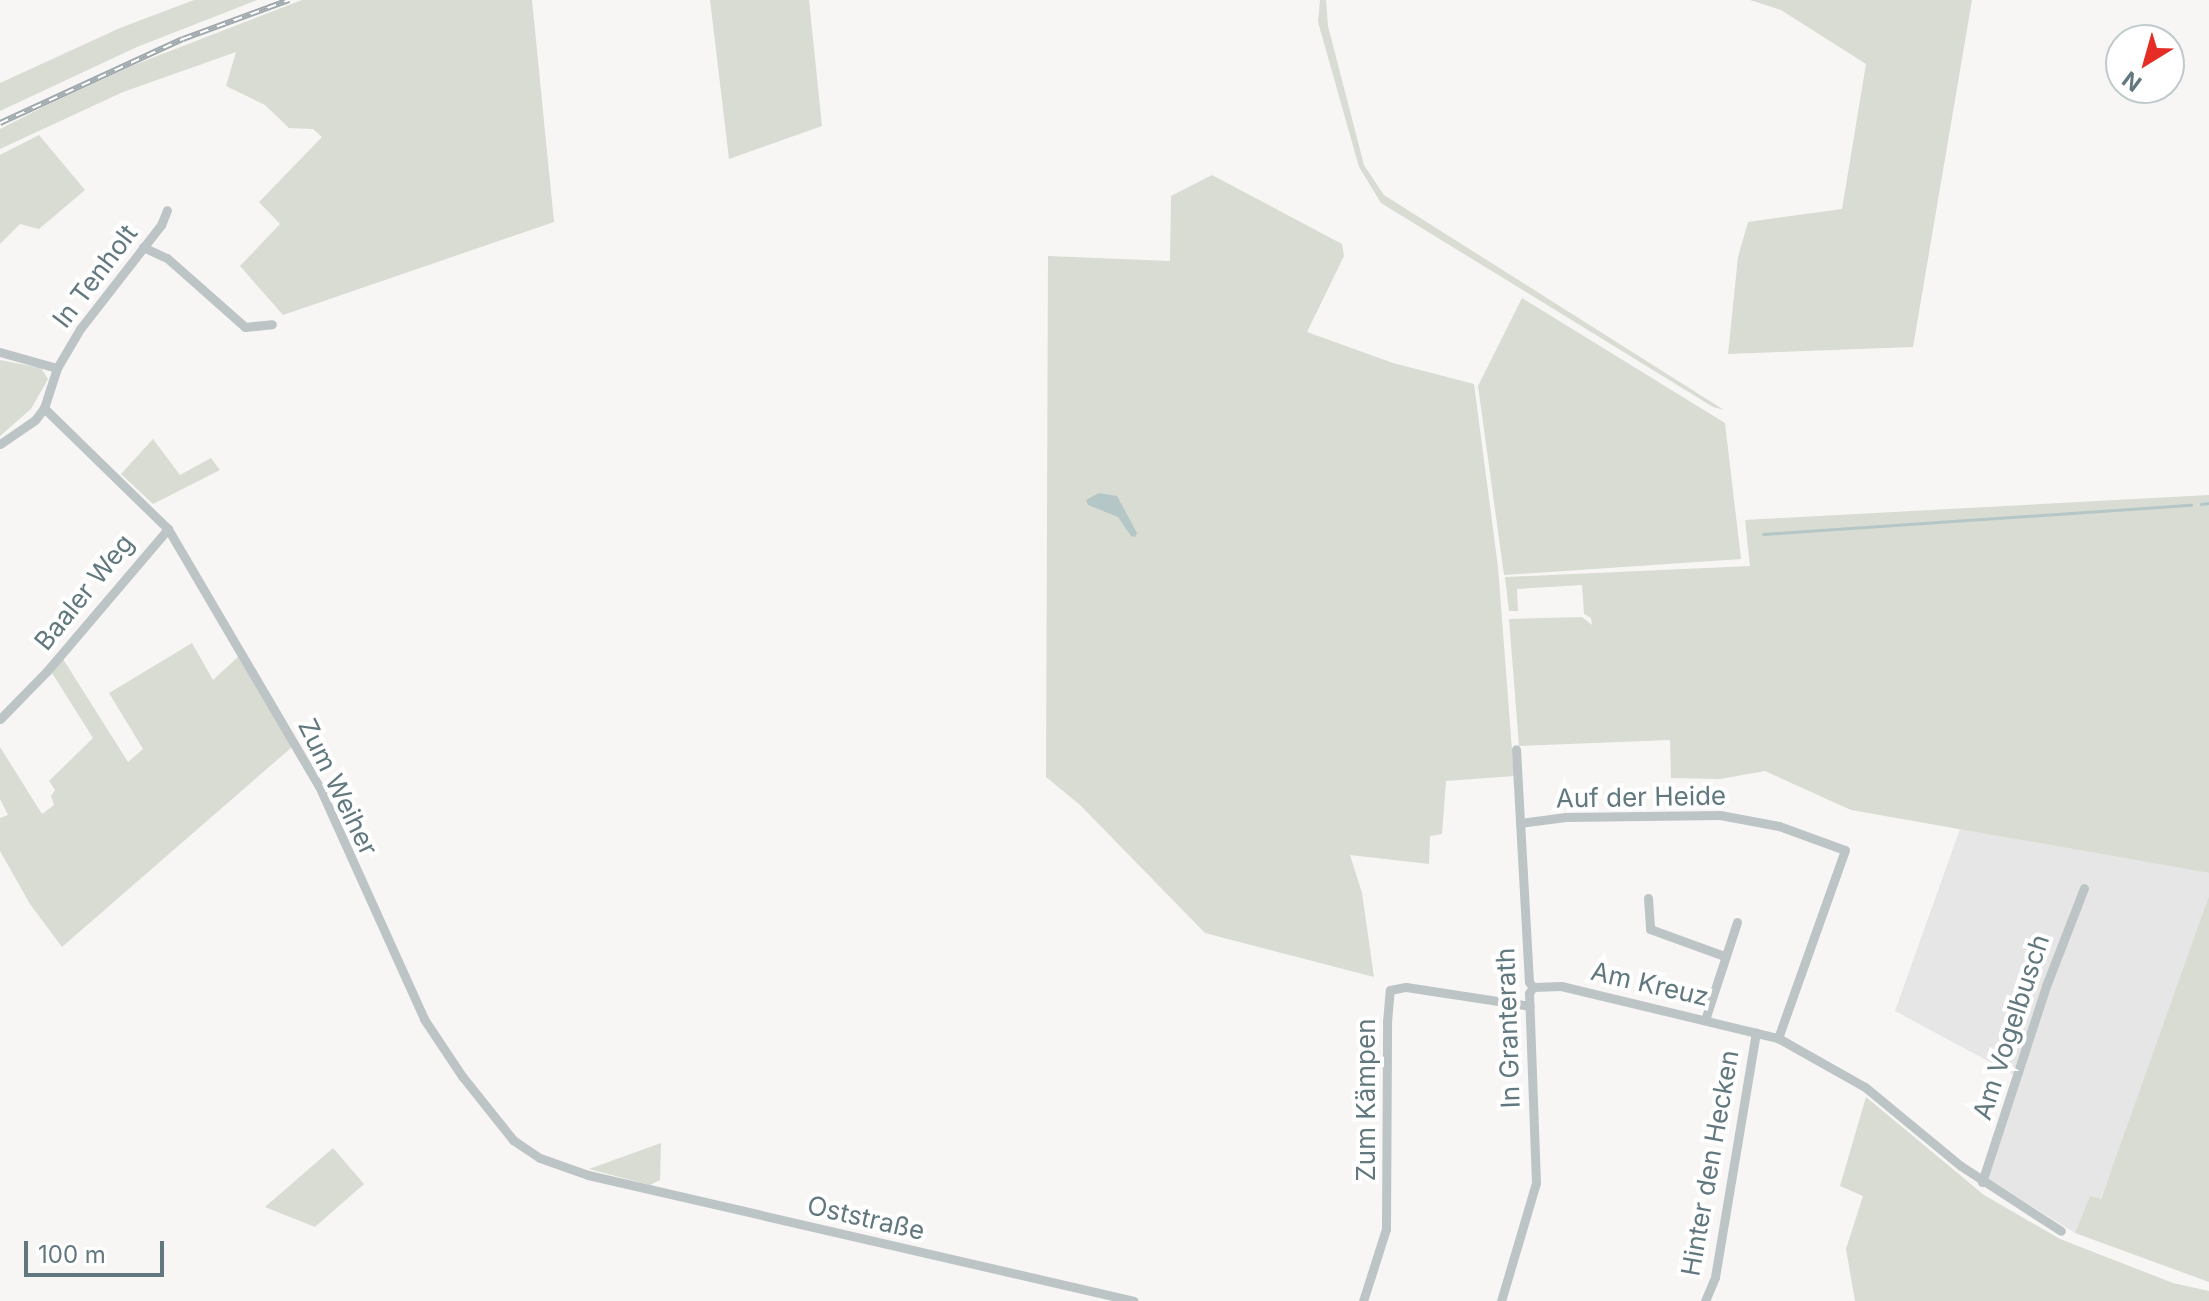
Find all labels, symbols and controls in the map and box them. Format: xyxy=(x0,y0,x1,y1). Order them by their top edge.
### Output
north arrow xyxy=(2105,24,2185,104)
text: N xyxy=(2117,66,2146,97)
street label: In Tenholt xyxy=(46,218,144,334)
street label: Baaler Weg xyxy=(28,528,140,656)
street label: Zum Weiher xyxy=(292,714,384,860)
street label: Auf der Heide xyxy=(1556,780,1726,814)
street label: Am Vogelbusch xyxy=(1966,930,2056,1124)
street label: In Granterath xyxy=(1490,947,1526,1109)
street label: Am Kreuz xyxy=(1588,955,1712,1013)
street label: Zum Kämpen xyxy=(1350,1018,1382,1182)
street label: Hinter den Hecken xyxy=(1675,1048,1745,1278)
street label: Oststraße xyxy=(804,1189,928,1247)
scale bar xyxy=(28,1225,168,1275)
text: 100 m xyxy=(38,1240,106,1269)

